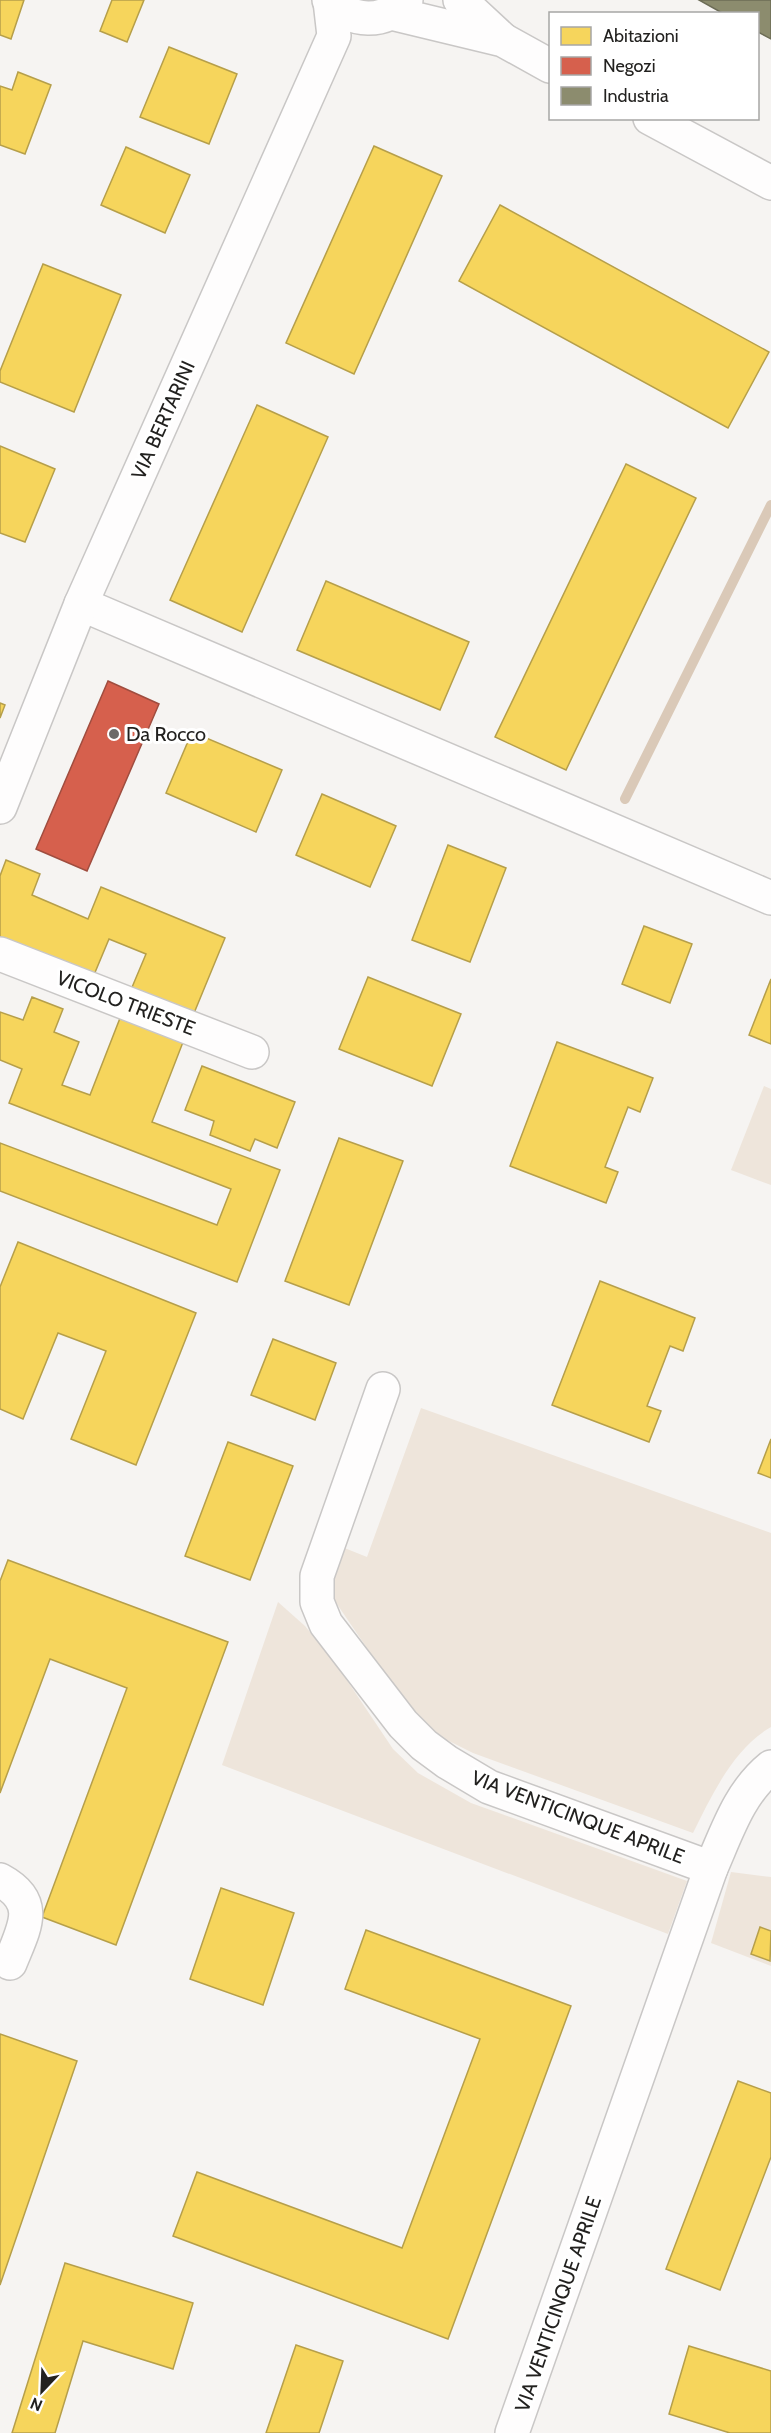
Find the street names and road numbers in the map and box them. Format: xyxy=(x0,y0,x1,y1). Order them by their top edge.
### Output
street label: VIA BERTARINI xyxy=(126,357,200,483)
street label: VICOLO TRIESTE xyxy=(53,966,199,1040)
street label: VIA VENTICINQUE APRILE xyxy=(468,1765,688,1869)
street label: VIA VENTICINQUE APRILE xyxy=(510,2193,606,2415)

